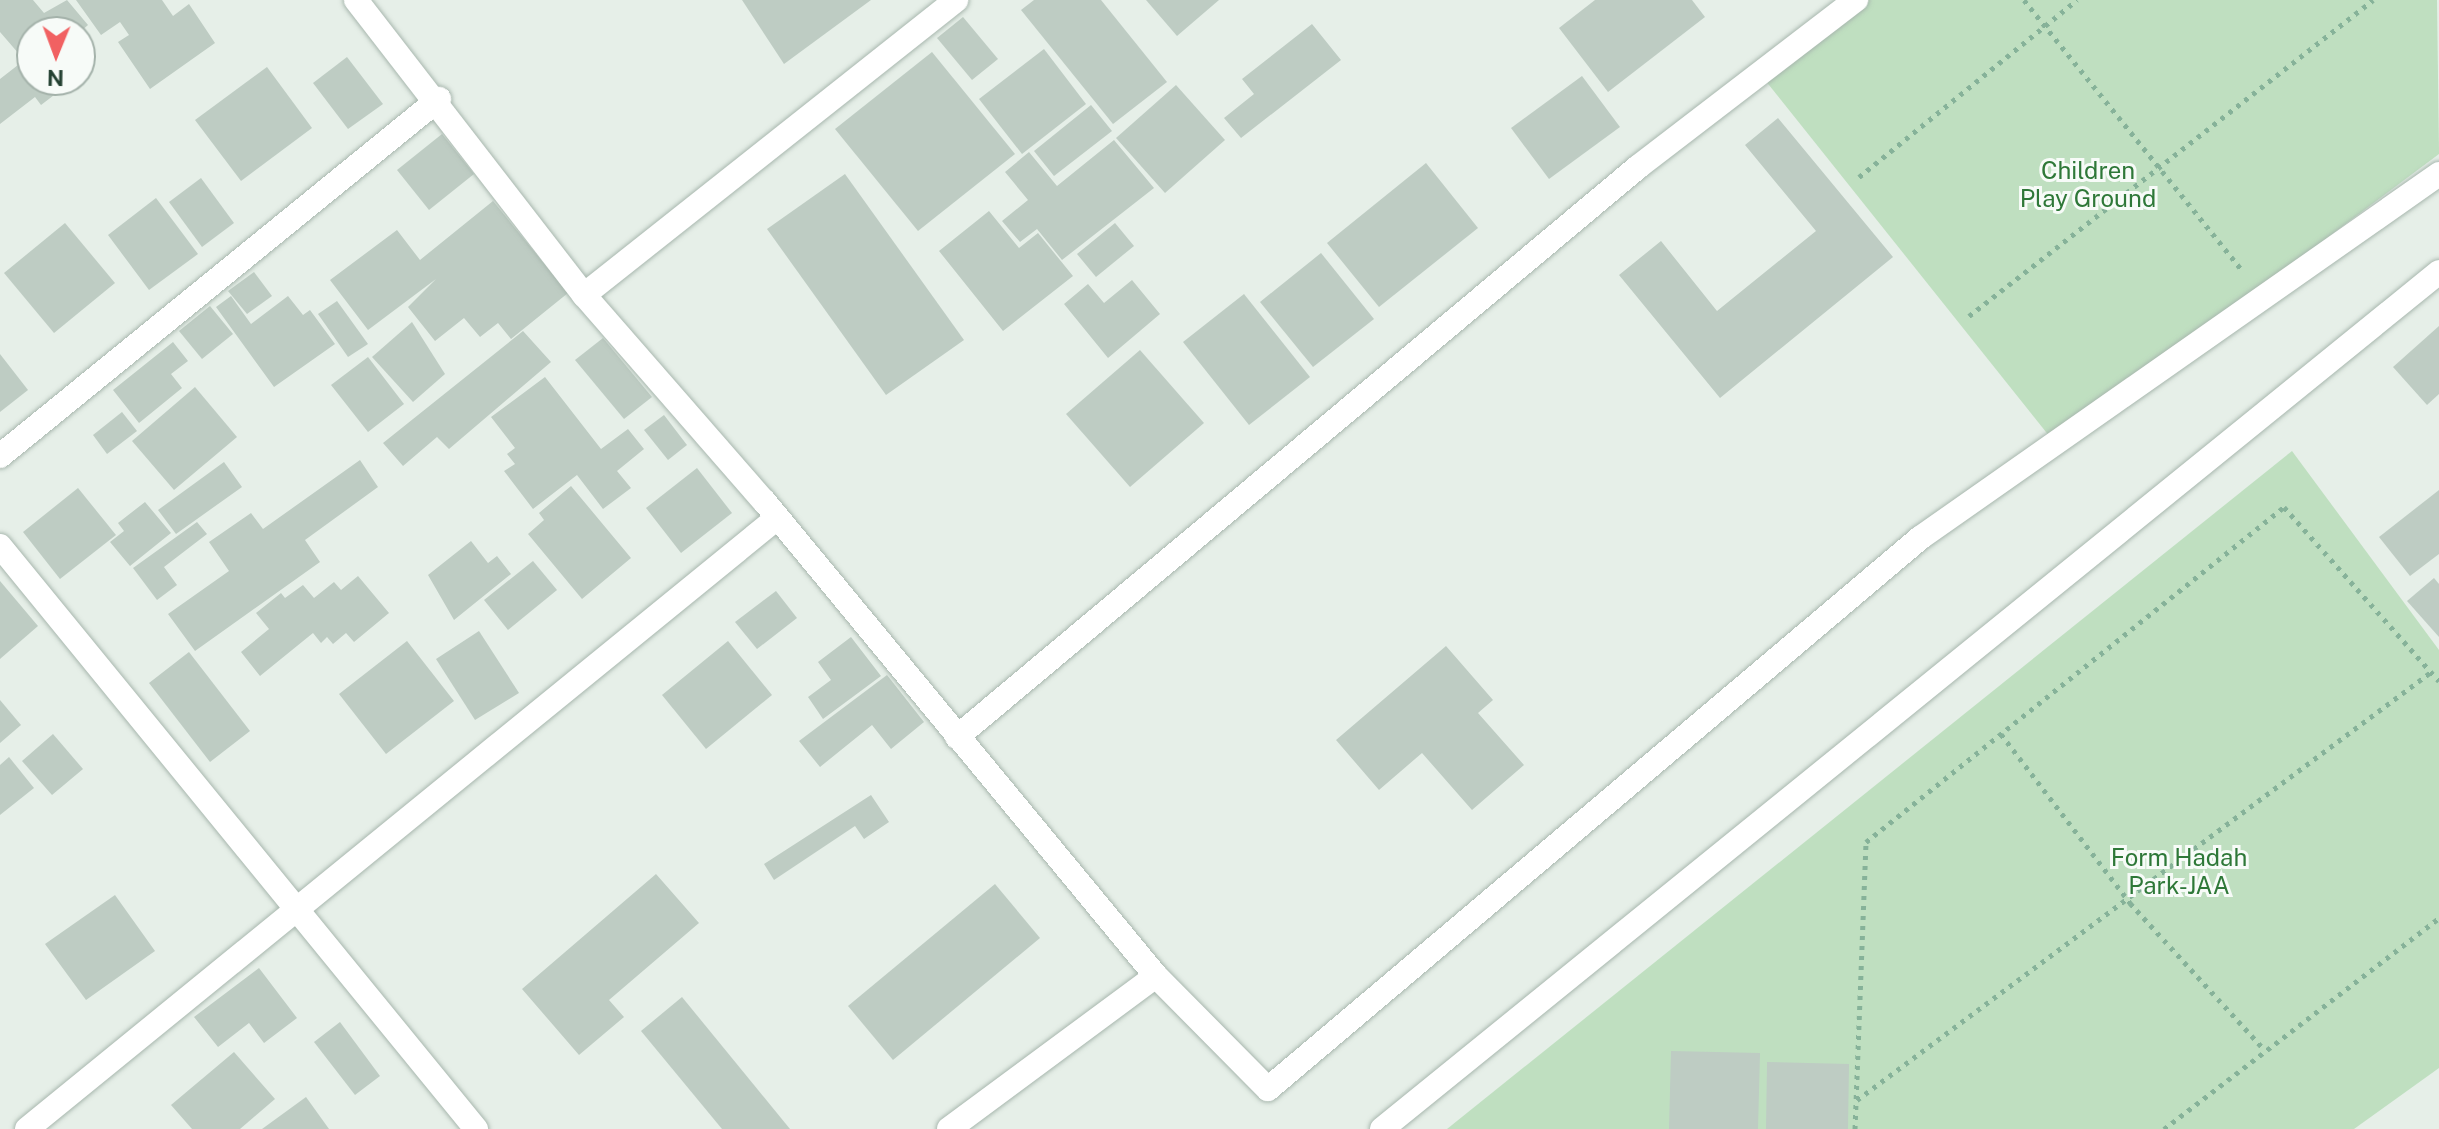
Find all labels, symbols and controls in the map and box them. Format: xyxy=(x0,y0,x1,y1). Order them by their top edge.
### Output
north arrow xyxy=(16,16,96,96)
text: N xyxy=(47,65,64,91)
park label: Children Play Ground xyxy=(2020,157,2156,213)
park label: Form Hadah Park-JAA xyxy=(2111,844,2247,900)

